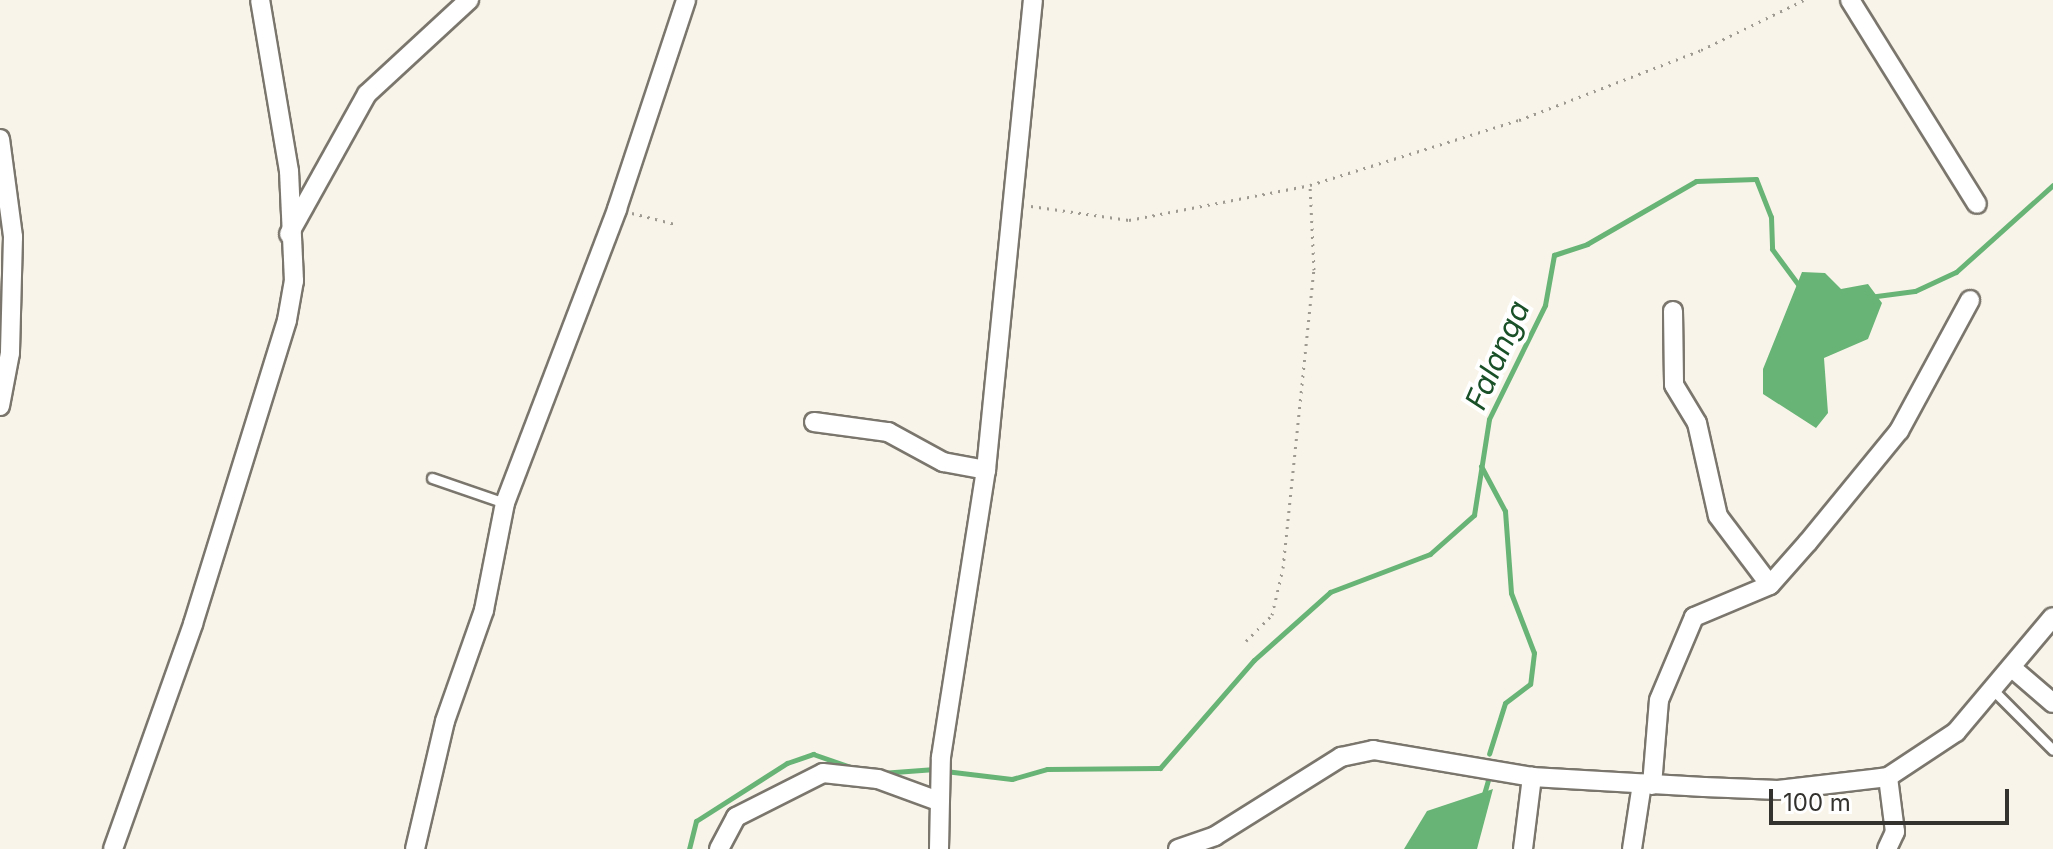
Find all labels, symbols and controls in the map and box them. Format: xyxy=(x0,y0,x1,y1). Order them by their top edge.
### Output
water label: Falanga xyxy=(1457,295,1537,415)
scale bar xyxy=(1773,773,2013,823)
text: 100 m xyxy=(1783,788,1851,817)

